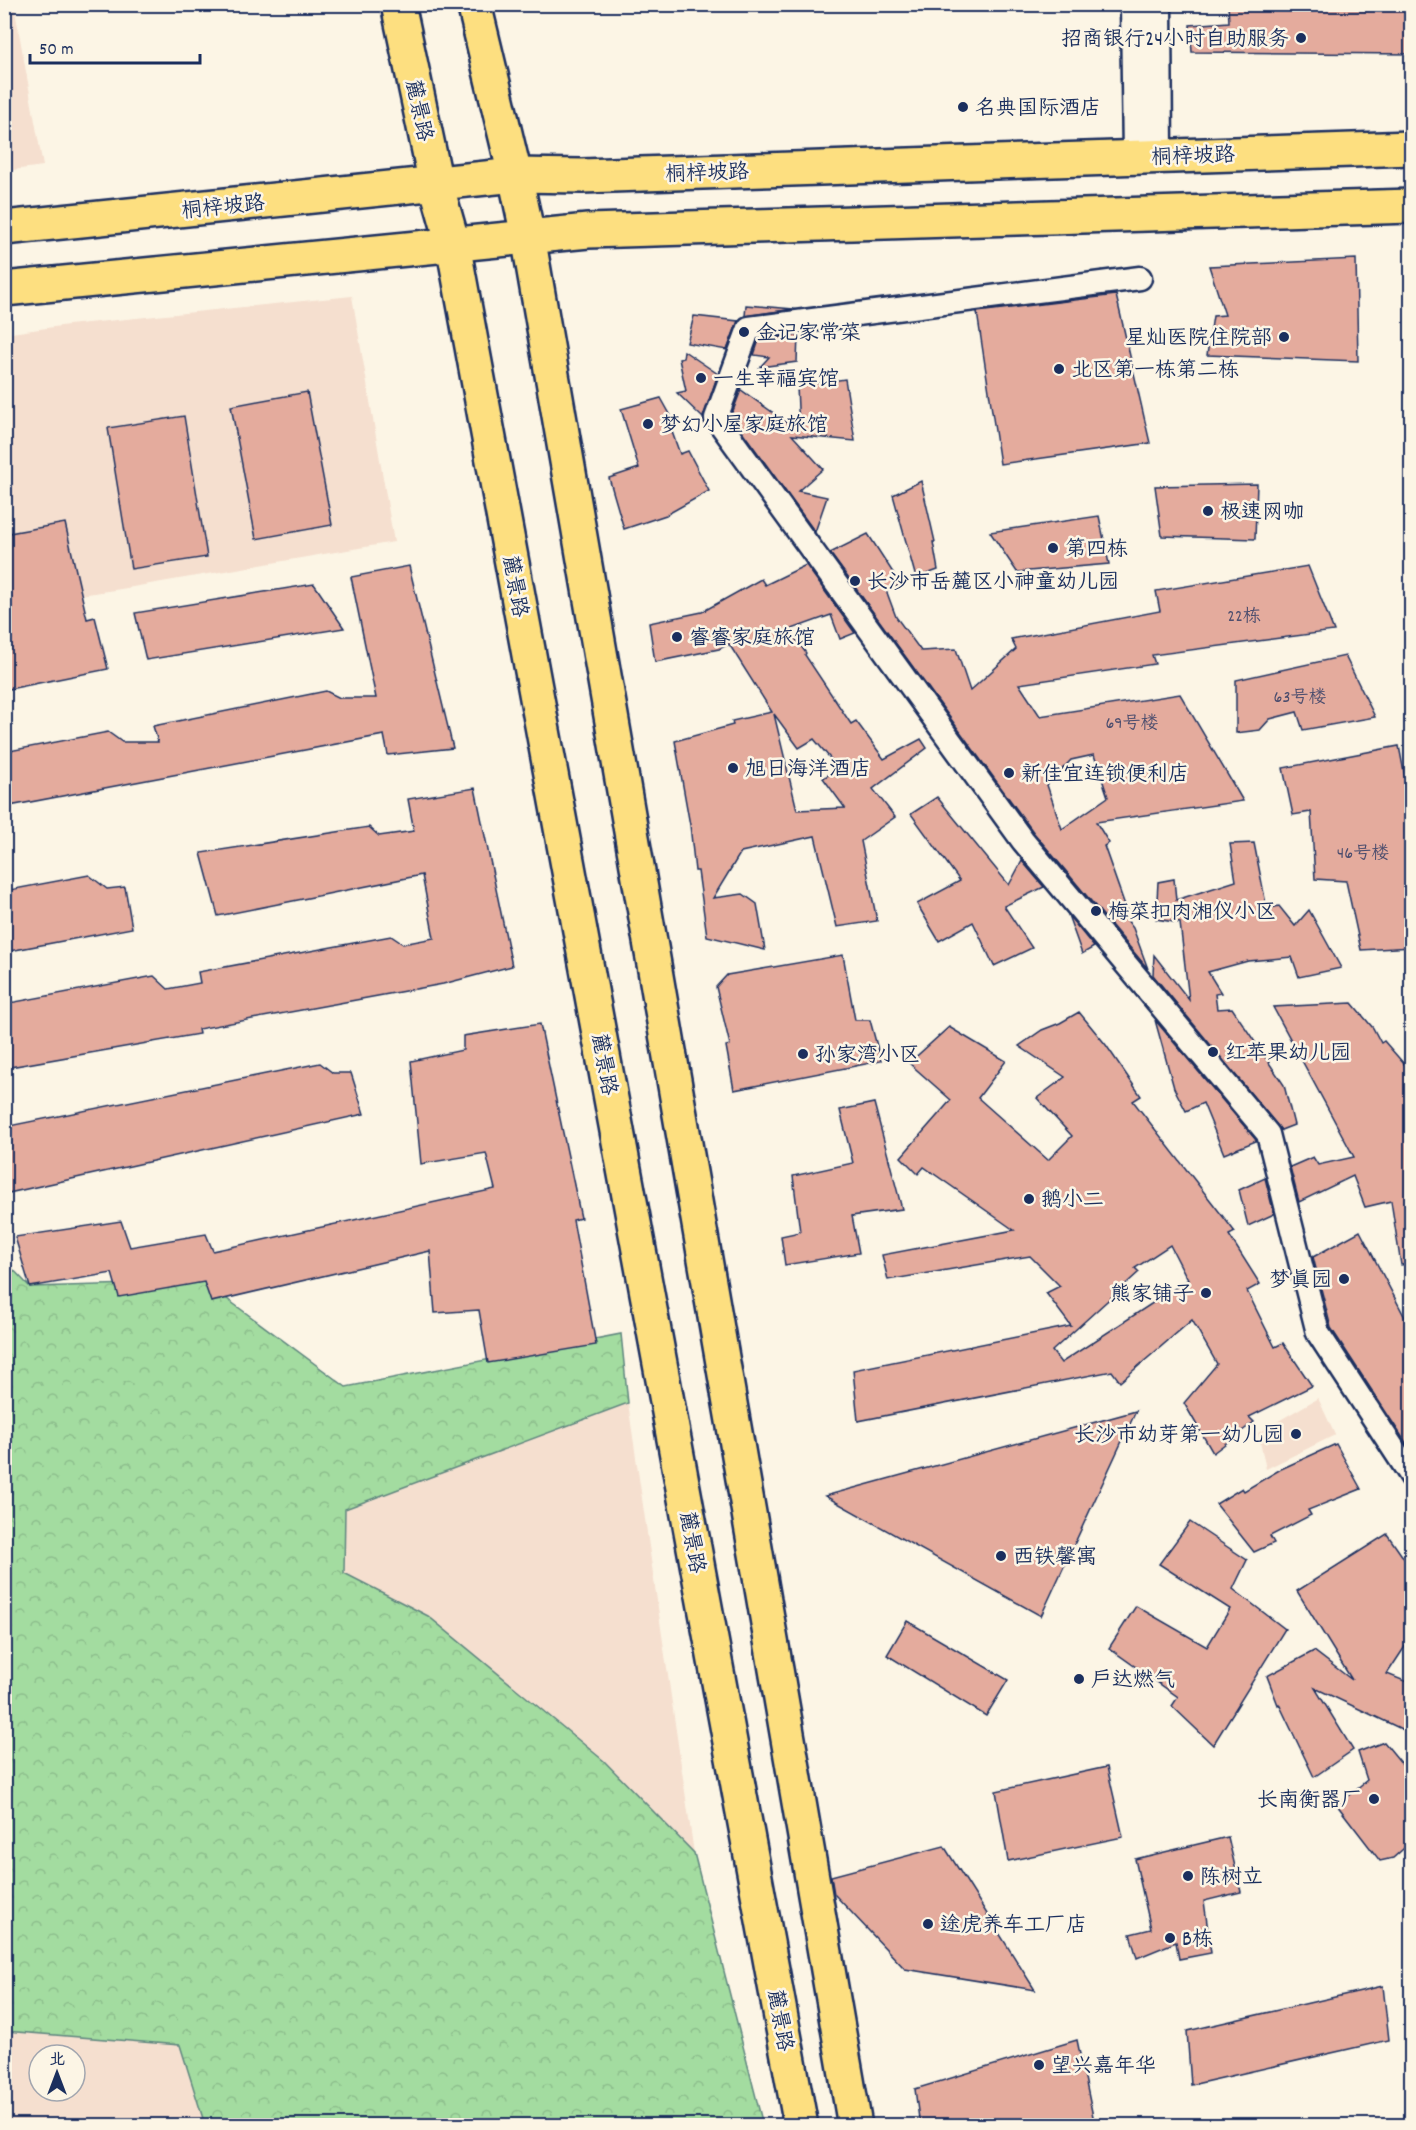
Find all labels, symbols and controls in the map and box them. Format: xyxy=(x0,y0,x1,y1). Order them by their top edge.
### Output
place label: 招商银行24小时自助服务 xyxy=(1061,26,1289,56)
scale bar xyxy=(30,27,200,65)
marker: 招商银行24小时自助服务 xyxy=(1294,31,1308,45)
text: 50 m xyxy=(39,38,74,63)
street label: 麓景路 xyxy=(396,77,438,145)
place label: 名典国际酒店 xyxy=(975,95,1101,125)
marker: 名典国际酒店 xyxy=(956,100,970,114)
street label: 桐梓坡路 xyxy=(1151,142,1236,174)
street label: 桐梓坡路 xyxy=(665,159,750,191)
street label: 桐梓坡路 xyxy=(180,190,267,228)
place label: 金记家常菜 xyxy=(756,320,861,350)
marker: 金记家常菜 xyxy=(737,325,751,339)
place label: 星灿医院住院部 xyxy=(1125,325,1272,355)
marker: 星灿医院住院部 xyxy=(1277,330,1291,344)
place label: 北区第一栋第二栋 xyxy=(1071,357,1239,387)
marker: 北区第一栋第二栋 xyxy=(1052,362,1066,376)
place label: 一生幸福宾馆 xyxy=(713,366,839,396)
marker: 一生幸福宾馆 xyxy=(694,371,708,385)
place label: 梦幻小屋家庭旅馆 xyxy=(660,412,828,442)
marker: 梦幻小屋家庭旅馆 xyxy=(641,417,655,431)
place label: 极速网咖 xyxy=(1220,499,1304,529)
marker: 极速网咖 xyxy=(1201,504,1215,518)
place label: 第四栋 xyxy=(1065,536,1128,566)
marker: 第四栋 xyxy=(1046,541,1060,555)
street label: 麓景路 xyxy=(493,553,533,620)
place label: 长沙市岳麓区小神童幼儿园 xyxy=(867,569,1119,599)
marker: 长沙市岳麓区小神童幼儿园 xyxy=(848,574,862,588)
house number: 22栋 xyxy=(1227,605,1261,630)
place label: 睿睿家庭旅馆 xyxy=(689,625,815,655)
marker: 睿睿家庭旅馆 xyxy=(670,630,684,644)
house number: 63号楼 xyxy=(1274,686,1326,711)
house number: 69号楼 xyxy=(1105,712,1159,737)
place label: 旭日海洋酒店 xyxy=(745,756,871,786)
marker: 旭日海洋酒店 xyxy=(726,761,740,775)
place label: 新佳宜连锁便利店 xyxy=(1021,761,1189,791)
marker: 新佳宜连锁便利店 xyxy=(1002,766,1016,780)
house number: 46号楼 xyxy=(1337,842,1389,867)
place label: 梅菜扣肉湘仪小区 xyxy=(1108,899,1276,929)
marker: 梅菜扣肉湘仪小区 xyxy=(1089,904,1103,918)
street label: 麓景路 xyxy=(582,1031,622,1098)
place label: 红苹果幼儿园 xyxy=(1225,1040,1351,1070)
place label: 孙家湾小区 xyxy=(815,1042,920,1072)
marker: 红苹果幼儿园 xyxy=(1206,1045,1220,1059)
marker: 孙家湾小区 xyxy=(796,1047,810,1061)
place label: 鹅小二 xyxy=(1041,1187,1104,1217)
marker: 鹅小二 xyxy=(1022,1192,1036,1206)
place label: 梦真园 xyxy=(1269,1267,1332,1297)
marker: 梦真园 xyxy=(1337,1272,1351,1286)
place label: 熊家铺子 xyxy=(1110,1281,1194,1311)
marker: 熊家铺子 xyxy=(1199,1286,1213,1300)
place label: 长沙市幼芽第一幼儿园 xyxy=(1074,1422,1284,1452)
marker: 长沙市幼芽第一幼儿园 xyxy=(1289,1427,1303,1441)
street label: 麓景路 xyxy=(670,1509,710,1576)
place label: 西铁馨寓 xyxy=(1013,1544,1097,1574)
marker: 西铁馨寓 xyxy=(994,1549,1008,1563)
place label: 户达燃气 xyxy=(1091,1667,1175,1697)
marker: 户达燃气 xyxy=(1072,1672,1086,1686)
place label: 长南衡器厂 xyxy=(1257,1787,1362,1817)
marker: 长南衡器厂 xyxy=(1367,1792,1381,1806)
place label: 陈树立 xyxy=(1200,1864,1263,1894)
marker: 陈树立 xyxy=(1181,1869,1195,1883)
place label: 途虎养车工厂店 xyxy=(940,1912,1087,1942)
marker: 途虎养车工厂店 xyxy=(921,1917,935,1931)
place label: B栋 xyxy=(1182,1926,1213,1956)
marker: B栋 xyxy=(1163,1931,1177,1945)
street label: 麓景路 xyxy=(758,1987,798,2054)
north arrow xyxy=(27,2043,87,2103)
text: 北 xyxy=(49,2049,65,2072)
place label: 望兴嘉年华 xyxy=(1051,2053,1156,2083)
marker: 望兴嘉年华 xyxy=(1032,2058,1046,2072)

